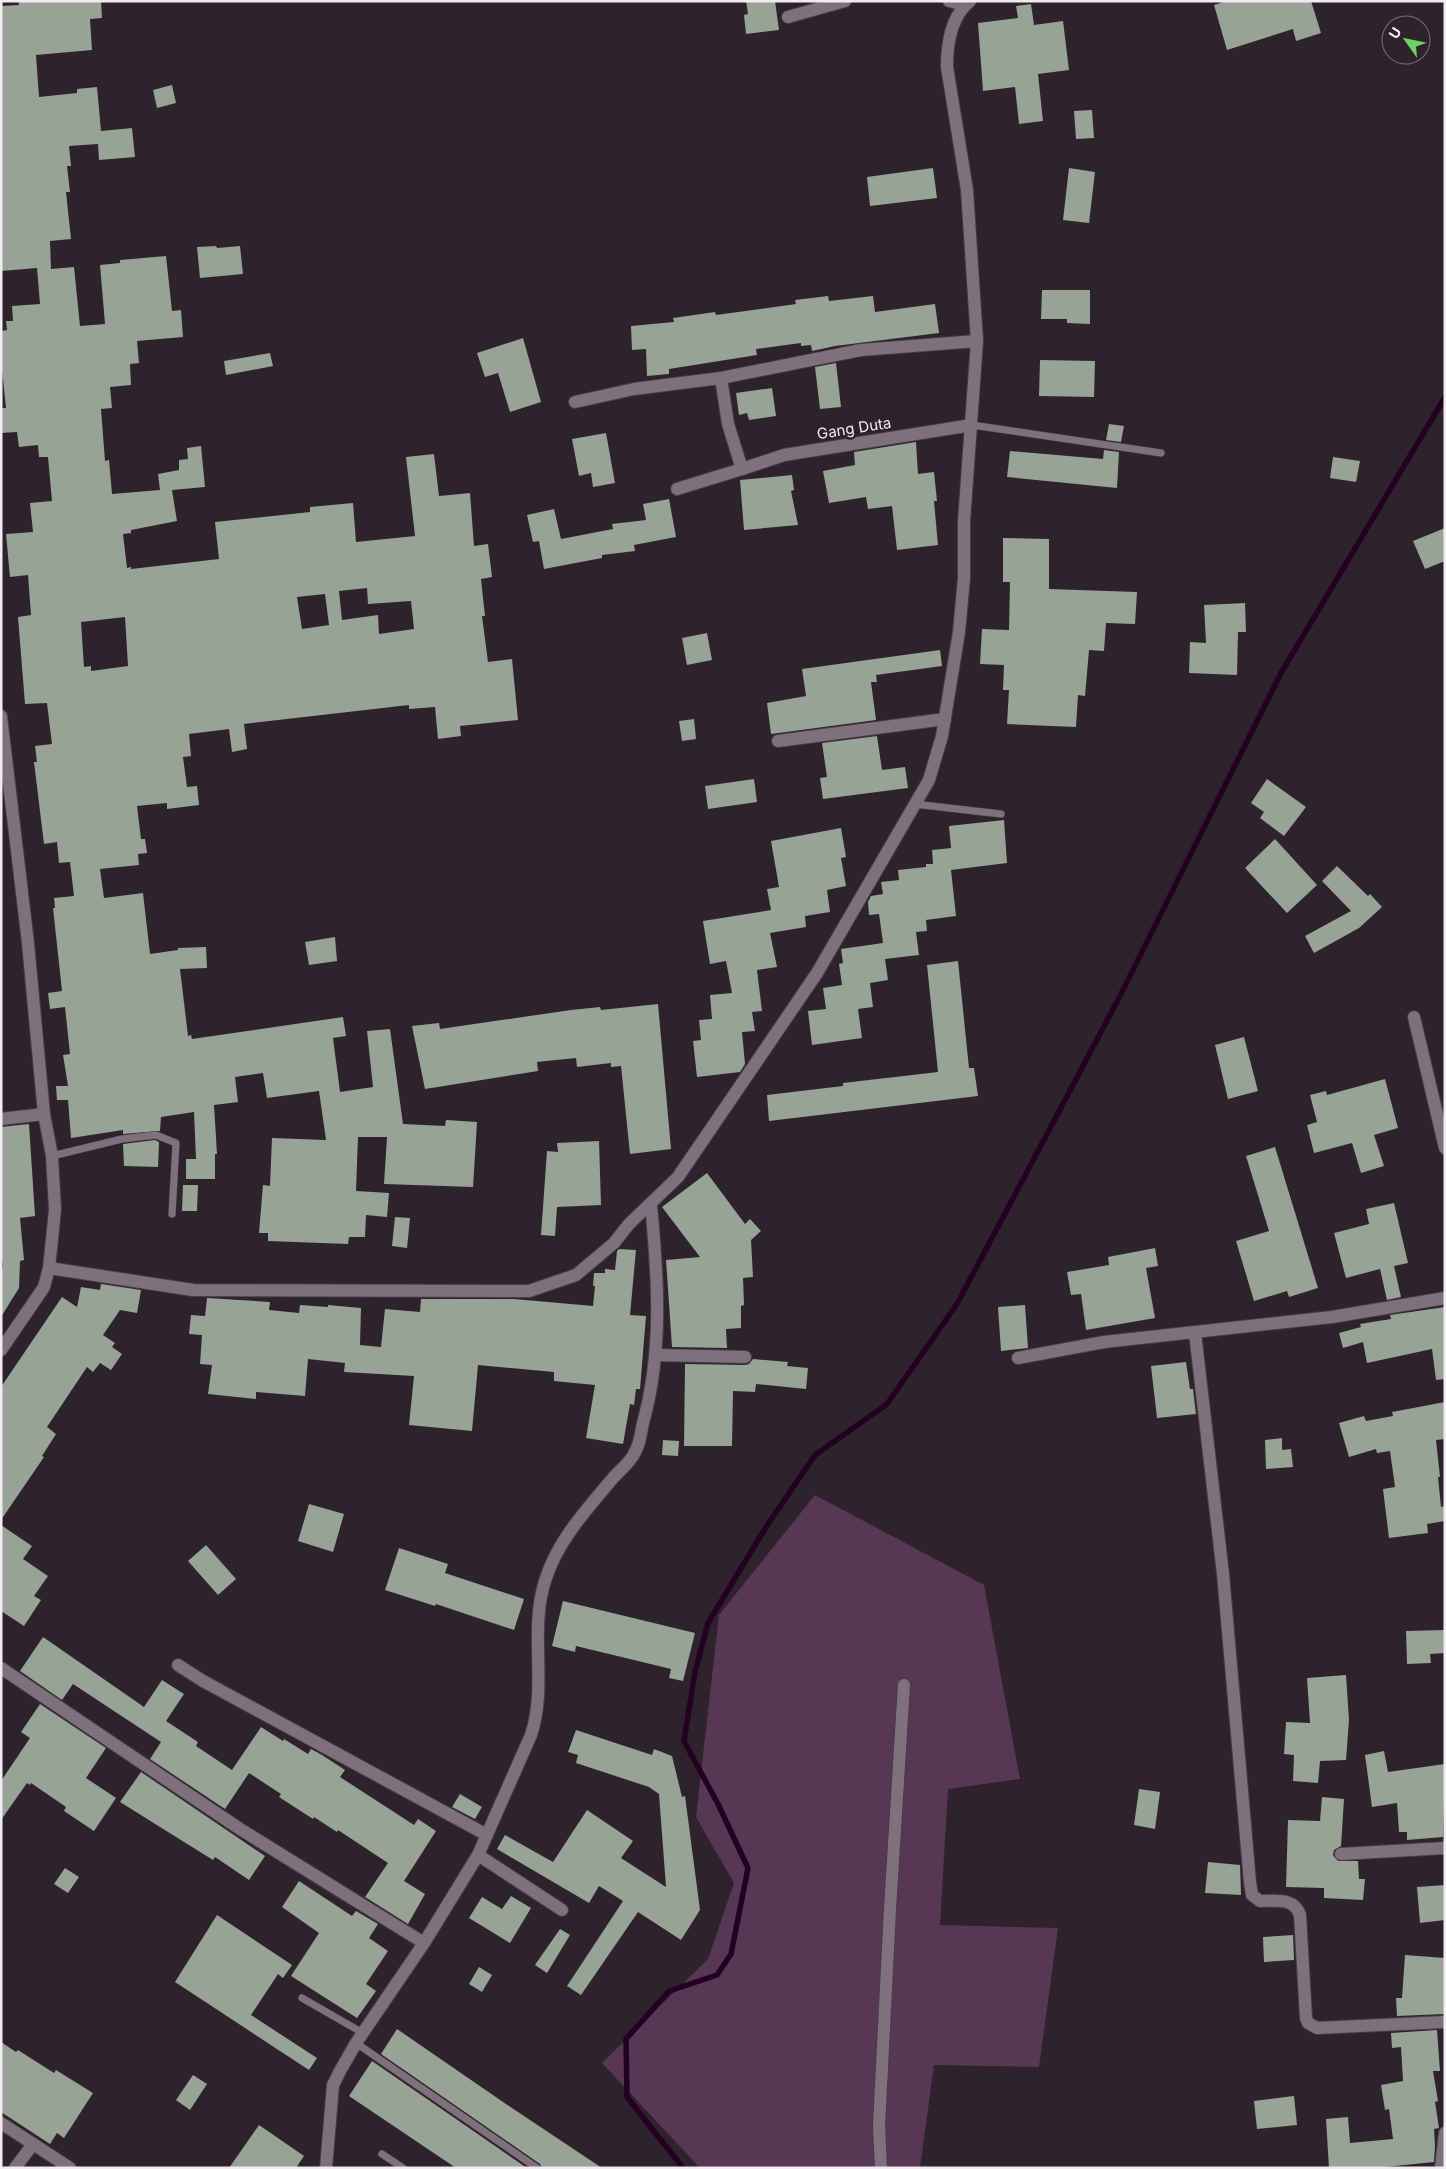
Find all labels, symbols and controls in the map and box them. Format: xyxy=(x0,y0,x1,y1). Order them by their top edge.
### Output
north arrow xyxy=(1381,15,1431,65)
text: U xyxy=(1385,24,1405,42)
street label: Gang Duta xyxy=(815,413,893,443)

